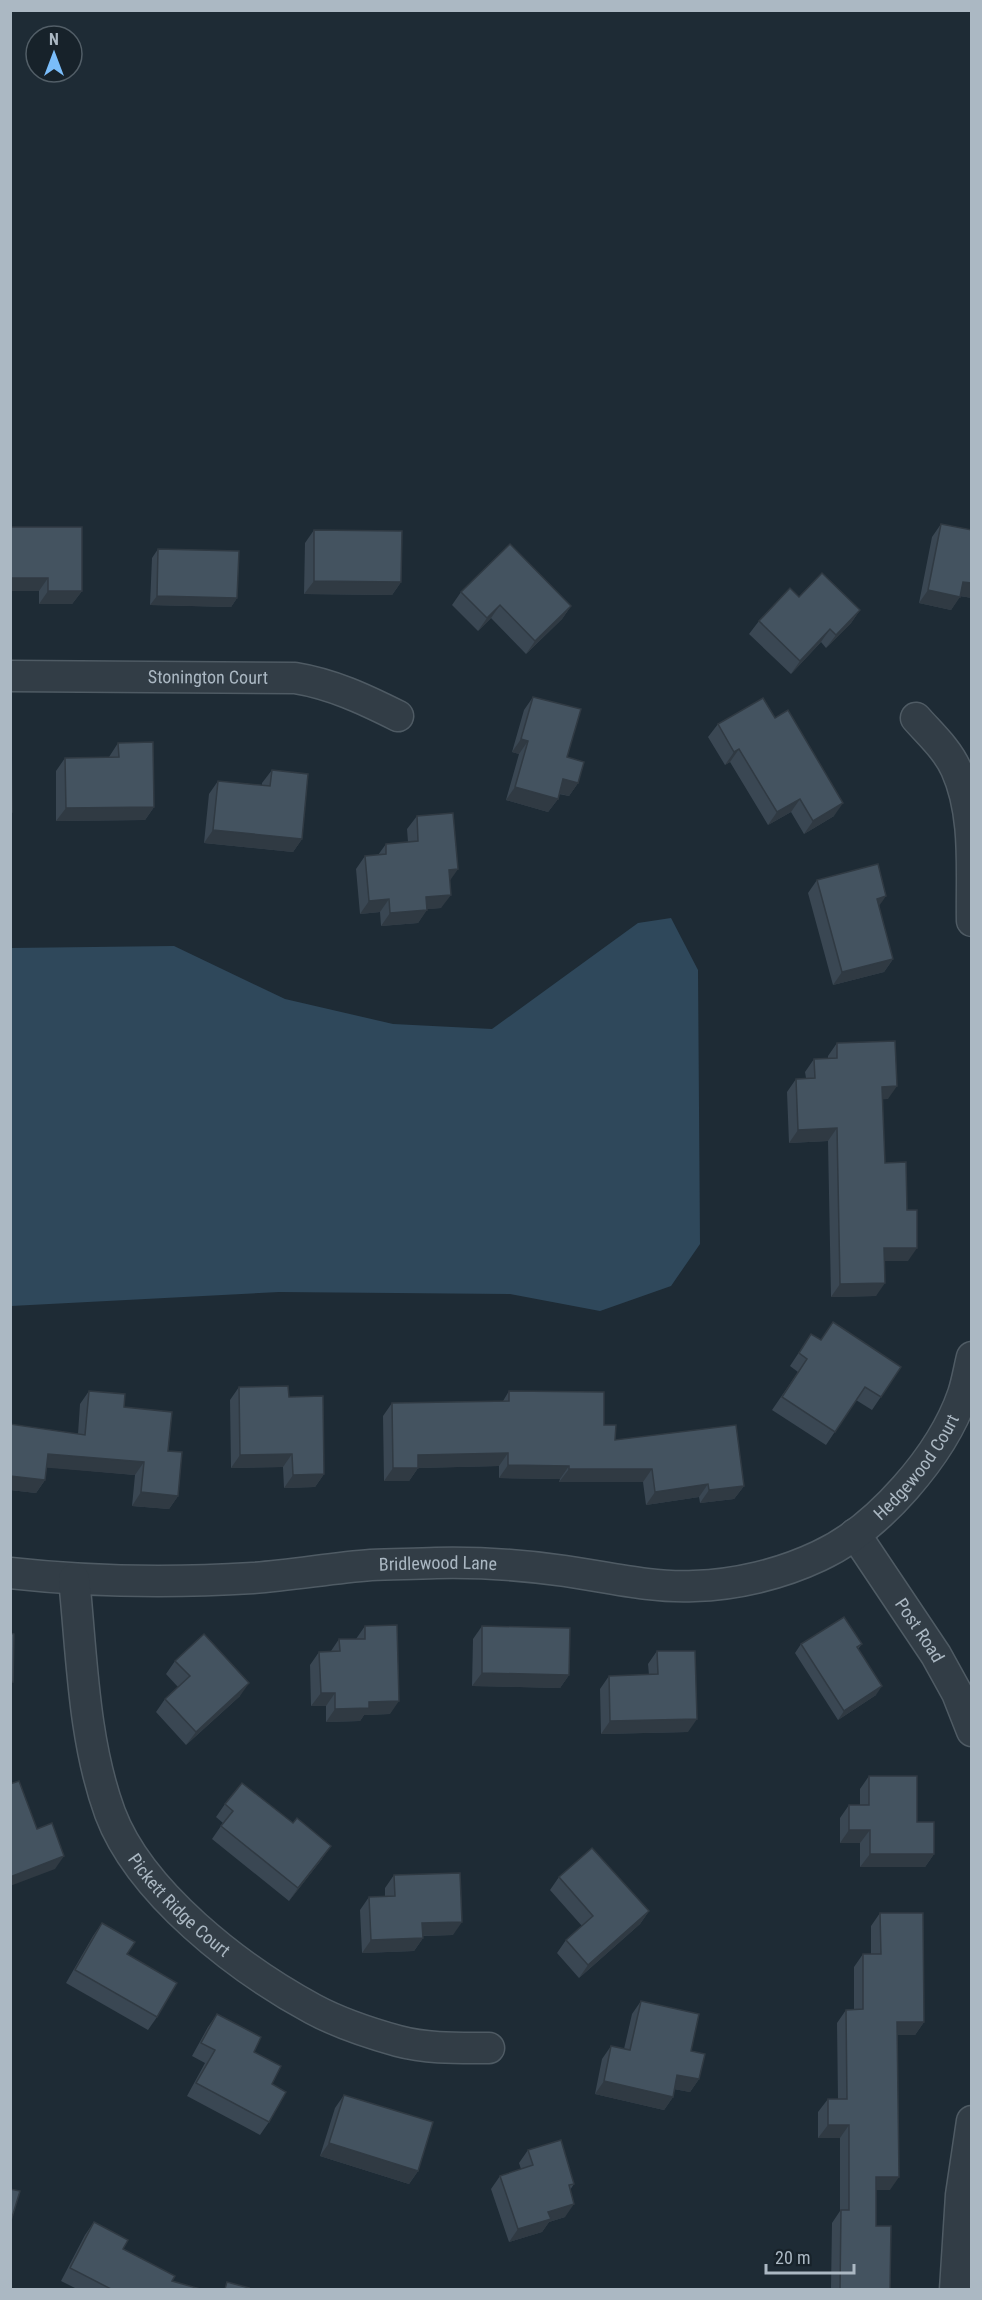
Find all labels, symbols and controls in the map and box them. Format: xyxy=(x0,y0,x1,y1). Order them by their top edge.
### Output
north arrow xyxy=(24,24,84,84)
text: N xyxy=(49,30,59,49)
street label: Stonington Court xyxy=(148,666,268,688)
street label: Hedgewood Court xyxy=(869,1411,963,1524)
street label: Bridlewood Lane xyxy=(379,1552,498,1575)
street label: Post Road xyxy=(891,1594,949,1666)
street label: Pickett Ridge Court xyxy=(124,1849,234,1961)
scale bar xyxy=(766,2237,854,2275)
text: 20 m xyxy=(775,2247,810,2268)

